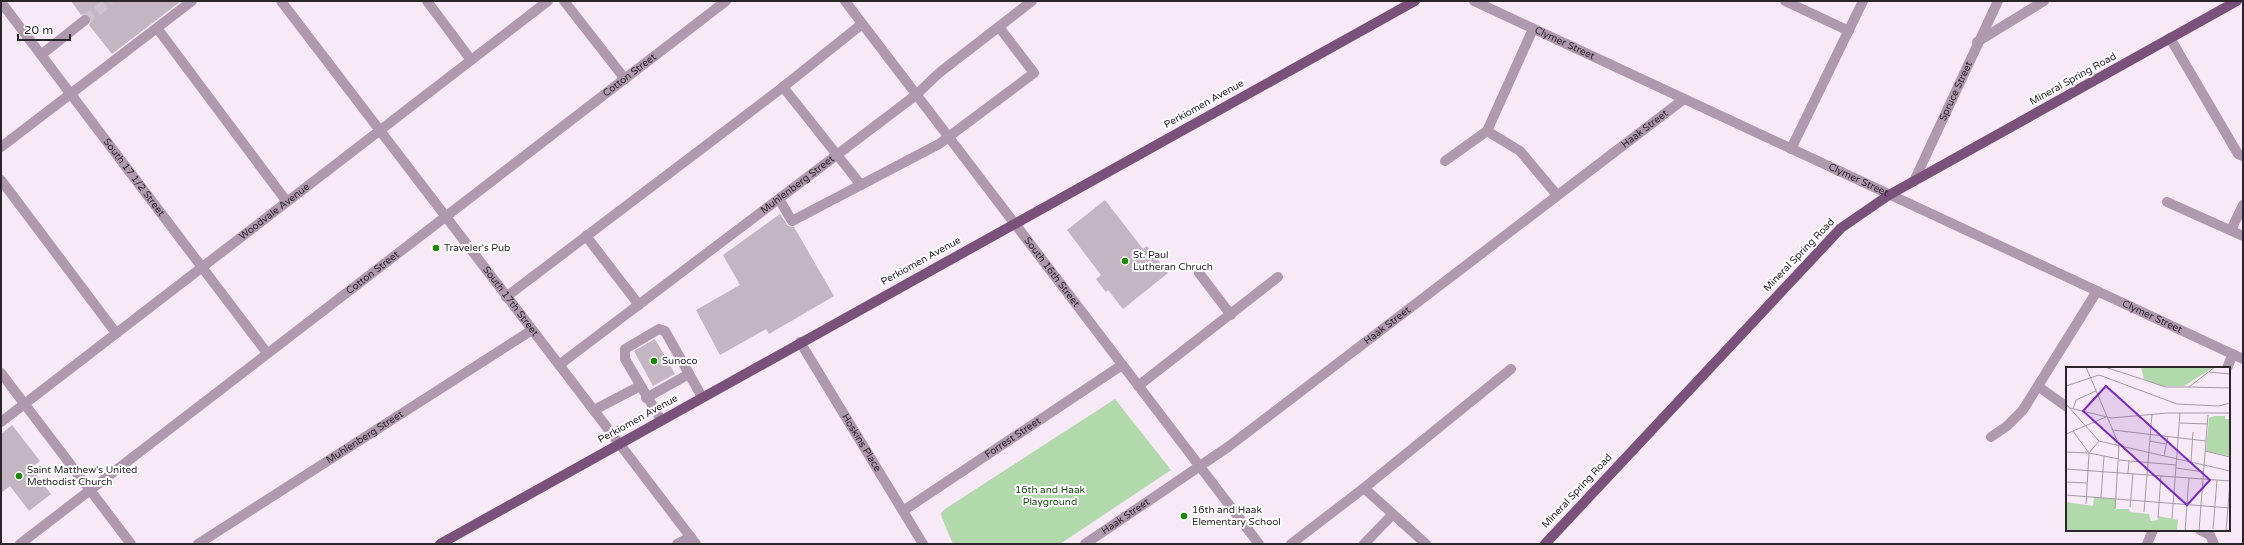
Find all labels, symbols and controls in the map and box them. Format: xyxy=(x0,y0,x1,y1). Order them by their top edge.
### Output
scale bar xyxy=(18,16,70,42)
text: 20 m xyxy=(24,23,53,37)
street label: Clymer Street xyxy=(1533,24,1597,62)
street label: Mineral Spring Road xyxy=(2028,50,2118,108)
street label: Cotton Street xyxy=(601,51,659,99)
street label: Spruce Street xyxy=(1937,59,1975,123)
street label: Perkiomen Avenue xyxy=(1162,77,1246,131)
street label: Haak Street xyxy=(1619,107,1671,151)
street label: South 17 1/2 Street xyxy=(101,136,167,219)
street label: Muhlenberg Street xyxy=(758,153,837,216)
street label: Clymer Street xyxy=(1826,161,1890,199)
street label: Woodvale Avenue xyxy=(237,180,312,242)
street label: Mineral Spring Road xyxy=(1761,216,1837,294)
street label: Perkiomen Avenue xyxy=(879,234,963,288)
street label: South 16th Street xyxy=(1021,235,1082,310)
place label: Traveler's Pub xyxy=(444,242,510,254)
marker: Traveler's Pub xyxy=(431,243,441,253)
street label: Cotton Street xyxy=(344,248,402,297)
place label: St. Paul Lutheran Chruch xyxy=(1133,249,1213,273)
marker: St. Paul Lutheran Chruch xyxy=(1120,256,1130,266)
street label: South 17th Street xyxy=(480,264,541,339)
street label: Clymer Street xyxy=(2120,298,2184,336)
street label: Haak Street xyxy=(1361,304,1413,347)
place label: Sunoco xyxy=(662,355,698,367)
marker: Sunoco xyxy=(649,356,659,366)
inset map xyxy=(2066,367,2230,531)
street label: Perkiomen Avenue xyxy=(596,392,680,446)
street label: Muhlenberg Street xyxy=(324,408,406,466)
street label: Hoskins Place xyxy=(839,412,884,474)
street label: Forrest Street xyxy=(983,415,1043,461)
street label: Mineral Spring Road xyxy=(1539,451,1615,531)
place label: Saint Matthew's United Methodist Church xyxy=(27,464,137,488)
marker: Saint Matthew's United Methodist Church xyxy=(14,471,24,481)
park label: 16th and Haak Playground xyxy=(1015,484,1086,508)
street label: Haak Street xyxy=(1099,496,1152,537)
place label: 16th and Haak Elementary School xyxy=(1192,504,1281,528)
marker: 16th and Haak Elementary School xyxy=(1179,511,1189,521)

